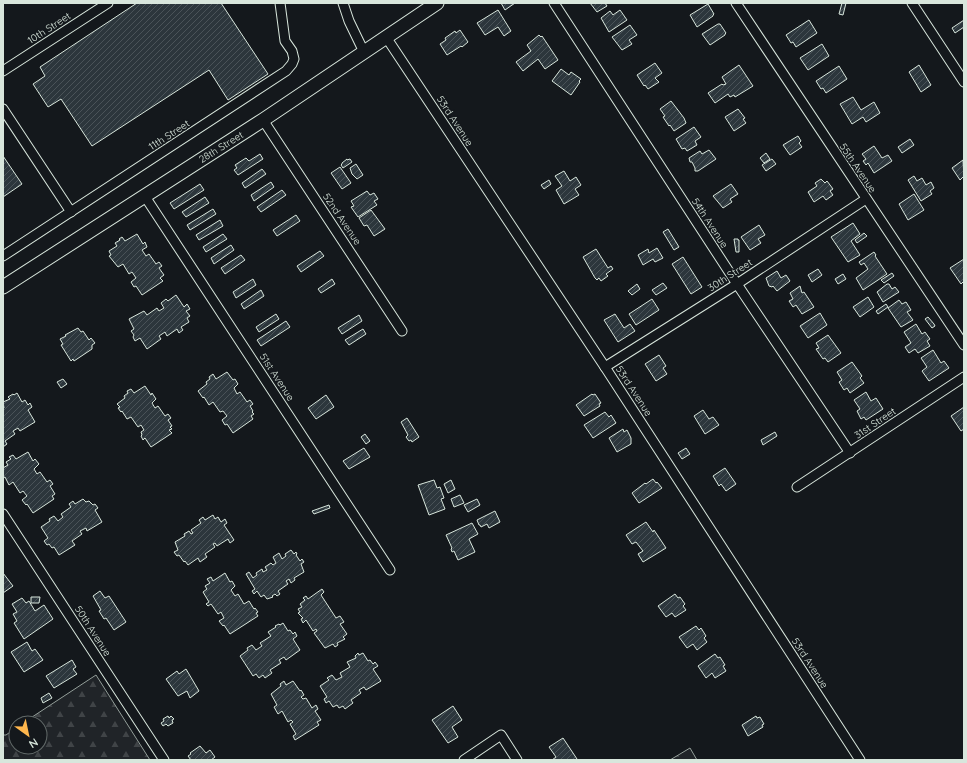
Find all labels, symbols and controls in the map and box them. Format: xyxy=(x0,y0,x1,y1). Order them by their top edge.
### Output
street label: 10th Street xyxy=(25,9,74,47)
street label: 53rd Avenue xyxy=(434,93,476,149)
street label: 11th Street xyxy=(146,117,193,153)
street label: 28th Street xyxy=(196,128,246,166)
street label: 55th Avenue xyxy=(837,141,879,196)
street label: 52nd Avenue xyxy=(320,191,364,248)
street label: 54th Avenue xyxy=(689,196,731,251)
street label: 30th Street xyxy=(705,256,755,294)
street label: 51st Avenue xyxy=(257,351,297,404)
street label: 53rd Avenue xyxy=(613,363,655,419)
street label: 31st Street xyxy=(852,404,899,442)
street label: 50th Avenue xyxy=(72,603,114,659)
street label: 53rd Avenue xyxy=(789,635,831,691)
north arrow xyxy=(8,715,48,755)
text: N xyxy=(26,735,41,751)

